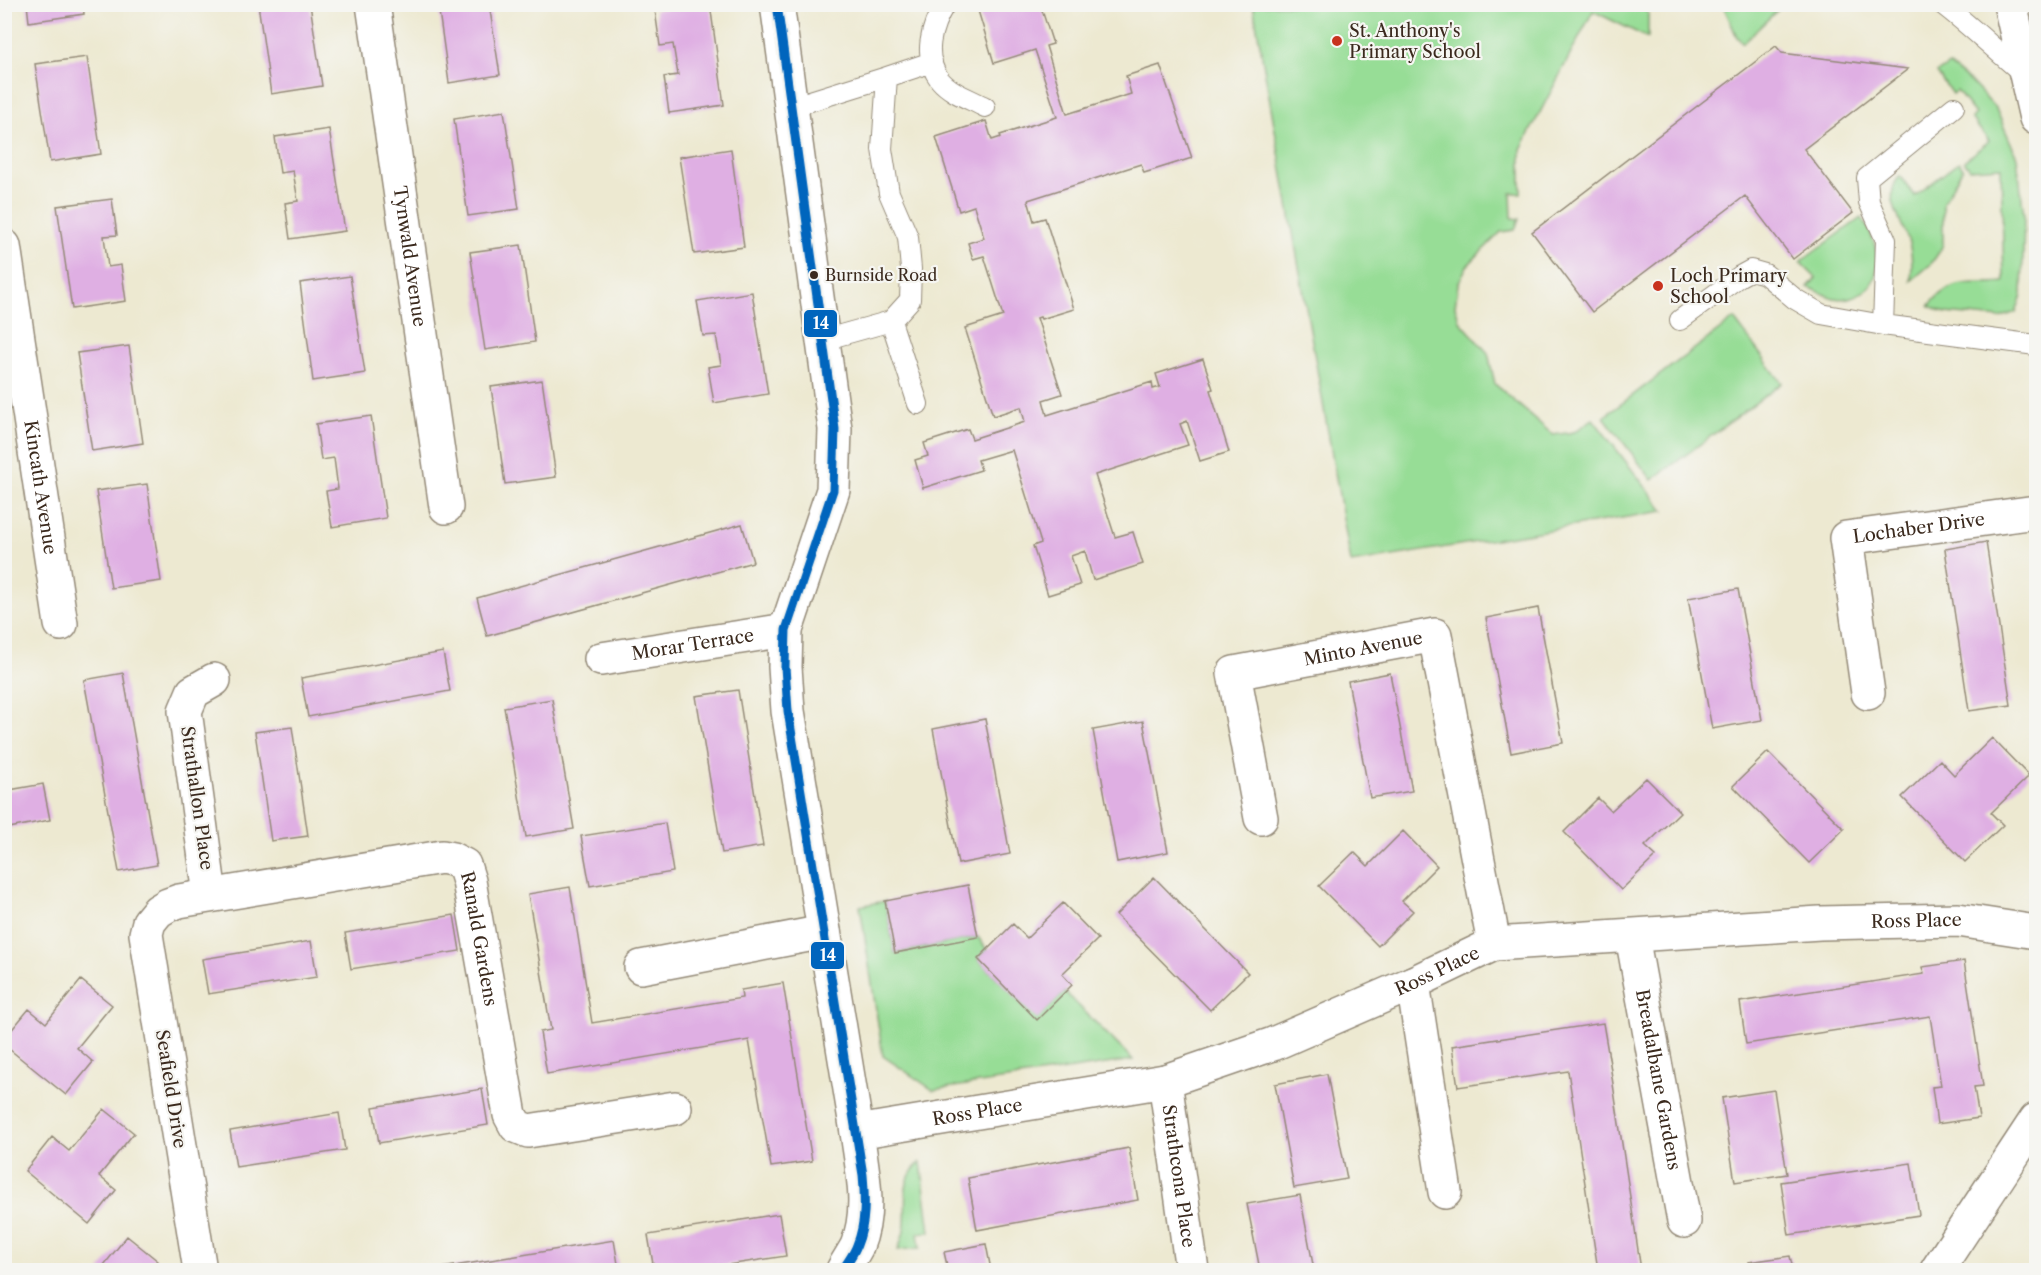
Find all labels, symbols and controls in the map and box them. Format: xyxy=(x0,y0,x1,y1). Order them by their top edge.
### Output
place label: St. Anthony's Primary School xyxy=(1349,20,1481,63)
marker: St. Anthony's Primary School xyxy=(1330,34,1344,48)
street label: Tynwald Avenue xyxy=(389,184,431,328)
place label: Burnside Road xyxy=(825,265,937,285)
place label: Loch Primary School xyxy=(1670,265,1788,308)
marker: Burnside Road xyxy=(808,269,820,281)
marker: Loch Primary School xyxy=(1651,279,1665,293)
line badge: 14 xyxy=(803,309,838,338)
text: 14 xyxy=(813,313,829,333)
street label: Kincath Avenue xyxy=(19,419,61,556)
street label: Lochaber Drive xyxy=(1851,508,1986,548)
street label: Morar Terrace xyxy=(630,624,756,665)
street label: Minto Avenue xyxy=(1302,627,1424,671)
street label: Strathallon Place xyxy=(176,725,218,871)
street label: Ranald Gardens xyxy=(456,869,502,1008)
street label: Ross Place xyxy=(1871,909,1962,933)
line badge: 14 xyxy=(810,941,845,970)
street label: Ross Place xyxy=(1392,942,1483,1000)
text: 14 xyxy=(820,945,836,965)
street label: Breadalbane Gardens xyxy=(1631,987,1685,1172)
street label: Seafield Drive xyxy=(151,1028,191,1150)
street label: Ross Place xyxy=(931,1094,1024,1130)
street label: Strathcona Place xyxy=(1158,1103,1200,1249)

